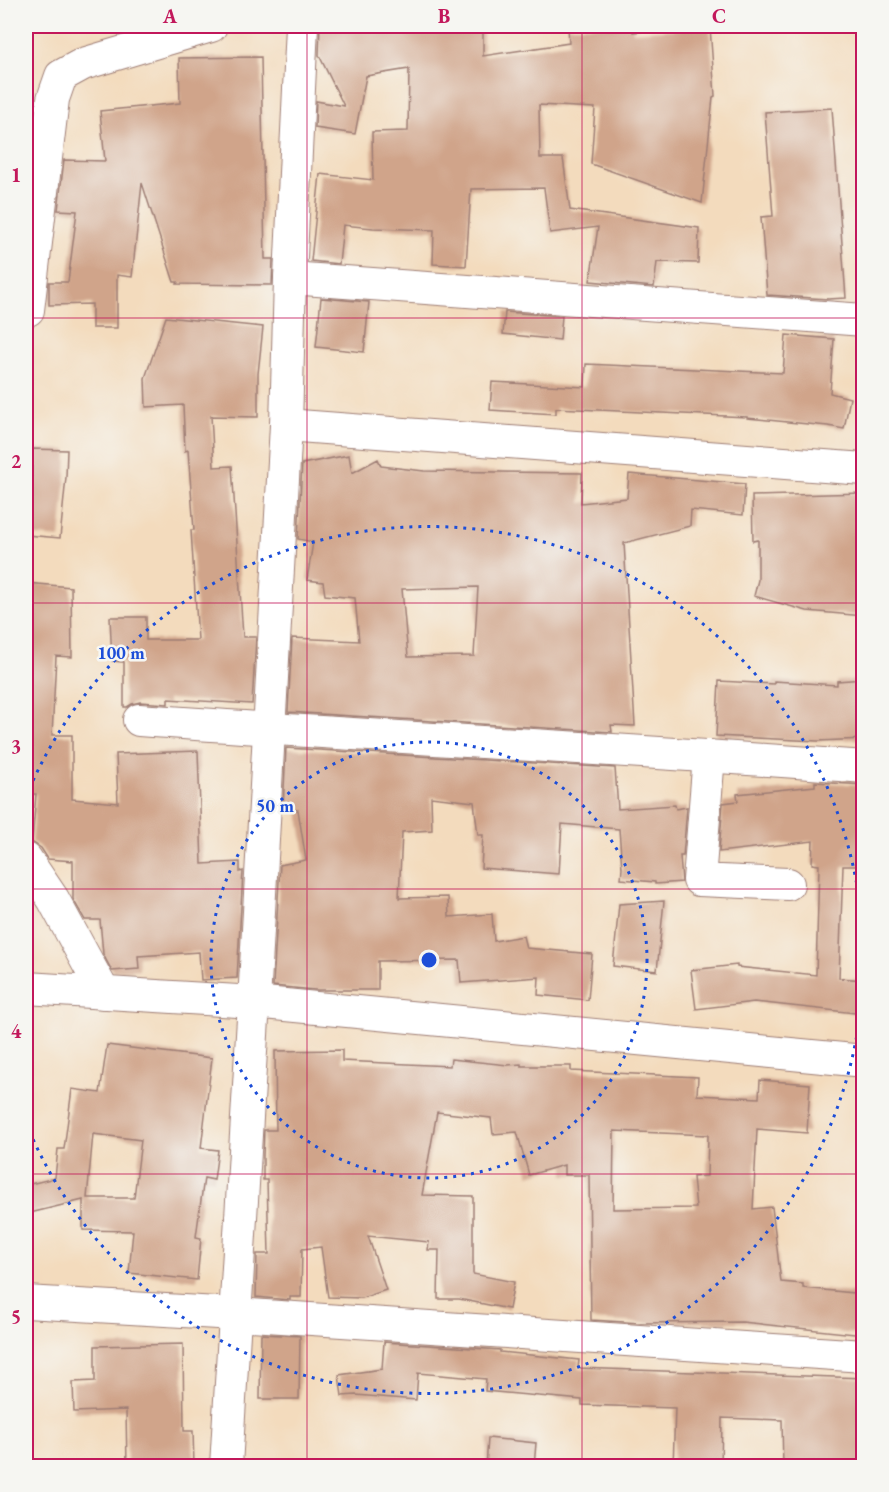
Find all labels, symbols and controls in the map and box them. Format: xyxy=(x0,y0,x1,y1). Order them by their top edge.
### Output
text: A xyxy=(162,3,178,29)
text: B xyxy=(438,3,450,29)
text: C xyxy=(712,3,726,29)
text: 1 xyxy=(11,162,21,188)
text: 2 xyxy=(11,448,22,474)
text: 100 m xyxy=(97,641,145,664)
text: 3 xyxy=(11,733,21,759)
text: 50 m xyxy=(256,794,294,817)
centre of rings xyxy=(419,950,439,970)
text: 4 xyxy=(11,1018,22,1044)
text: 5 xyxy=(11,1303,21,1329)

